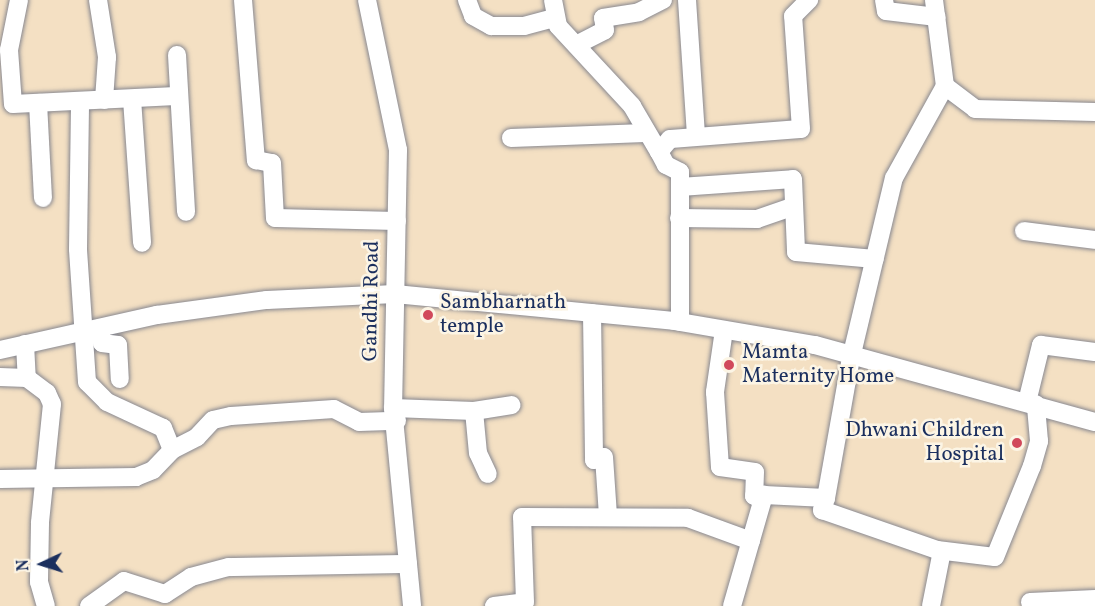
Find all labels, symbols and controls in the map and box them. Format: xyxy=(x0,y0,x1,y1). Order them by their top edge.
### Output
street label: Gandhi Road xyxy=(358,240,386,362)
place label: Sambharnath temple xyxy=(440,290,566,340)
marker: Sambharnath temple xyxy=(421,308,435,322)
place label: Mamta Maternity Home xyxy=(742,340,895,390)
marker: Mamta Maternity Home xyxy=(720,356,738,374)
place label: Dhwani Children Hospital xyxy=(845,418,1004,468)
marker: Dhwani Children Hospital xyxy=(1008,434,1026,452)
north arrow xyxy=(12,534,72,594)
text: N xyxy=(13,559,35,572)

